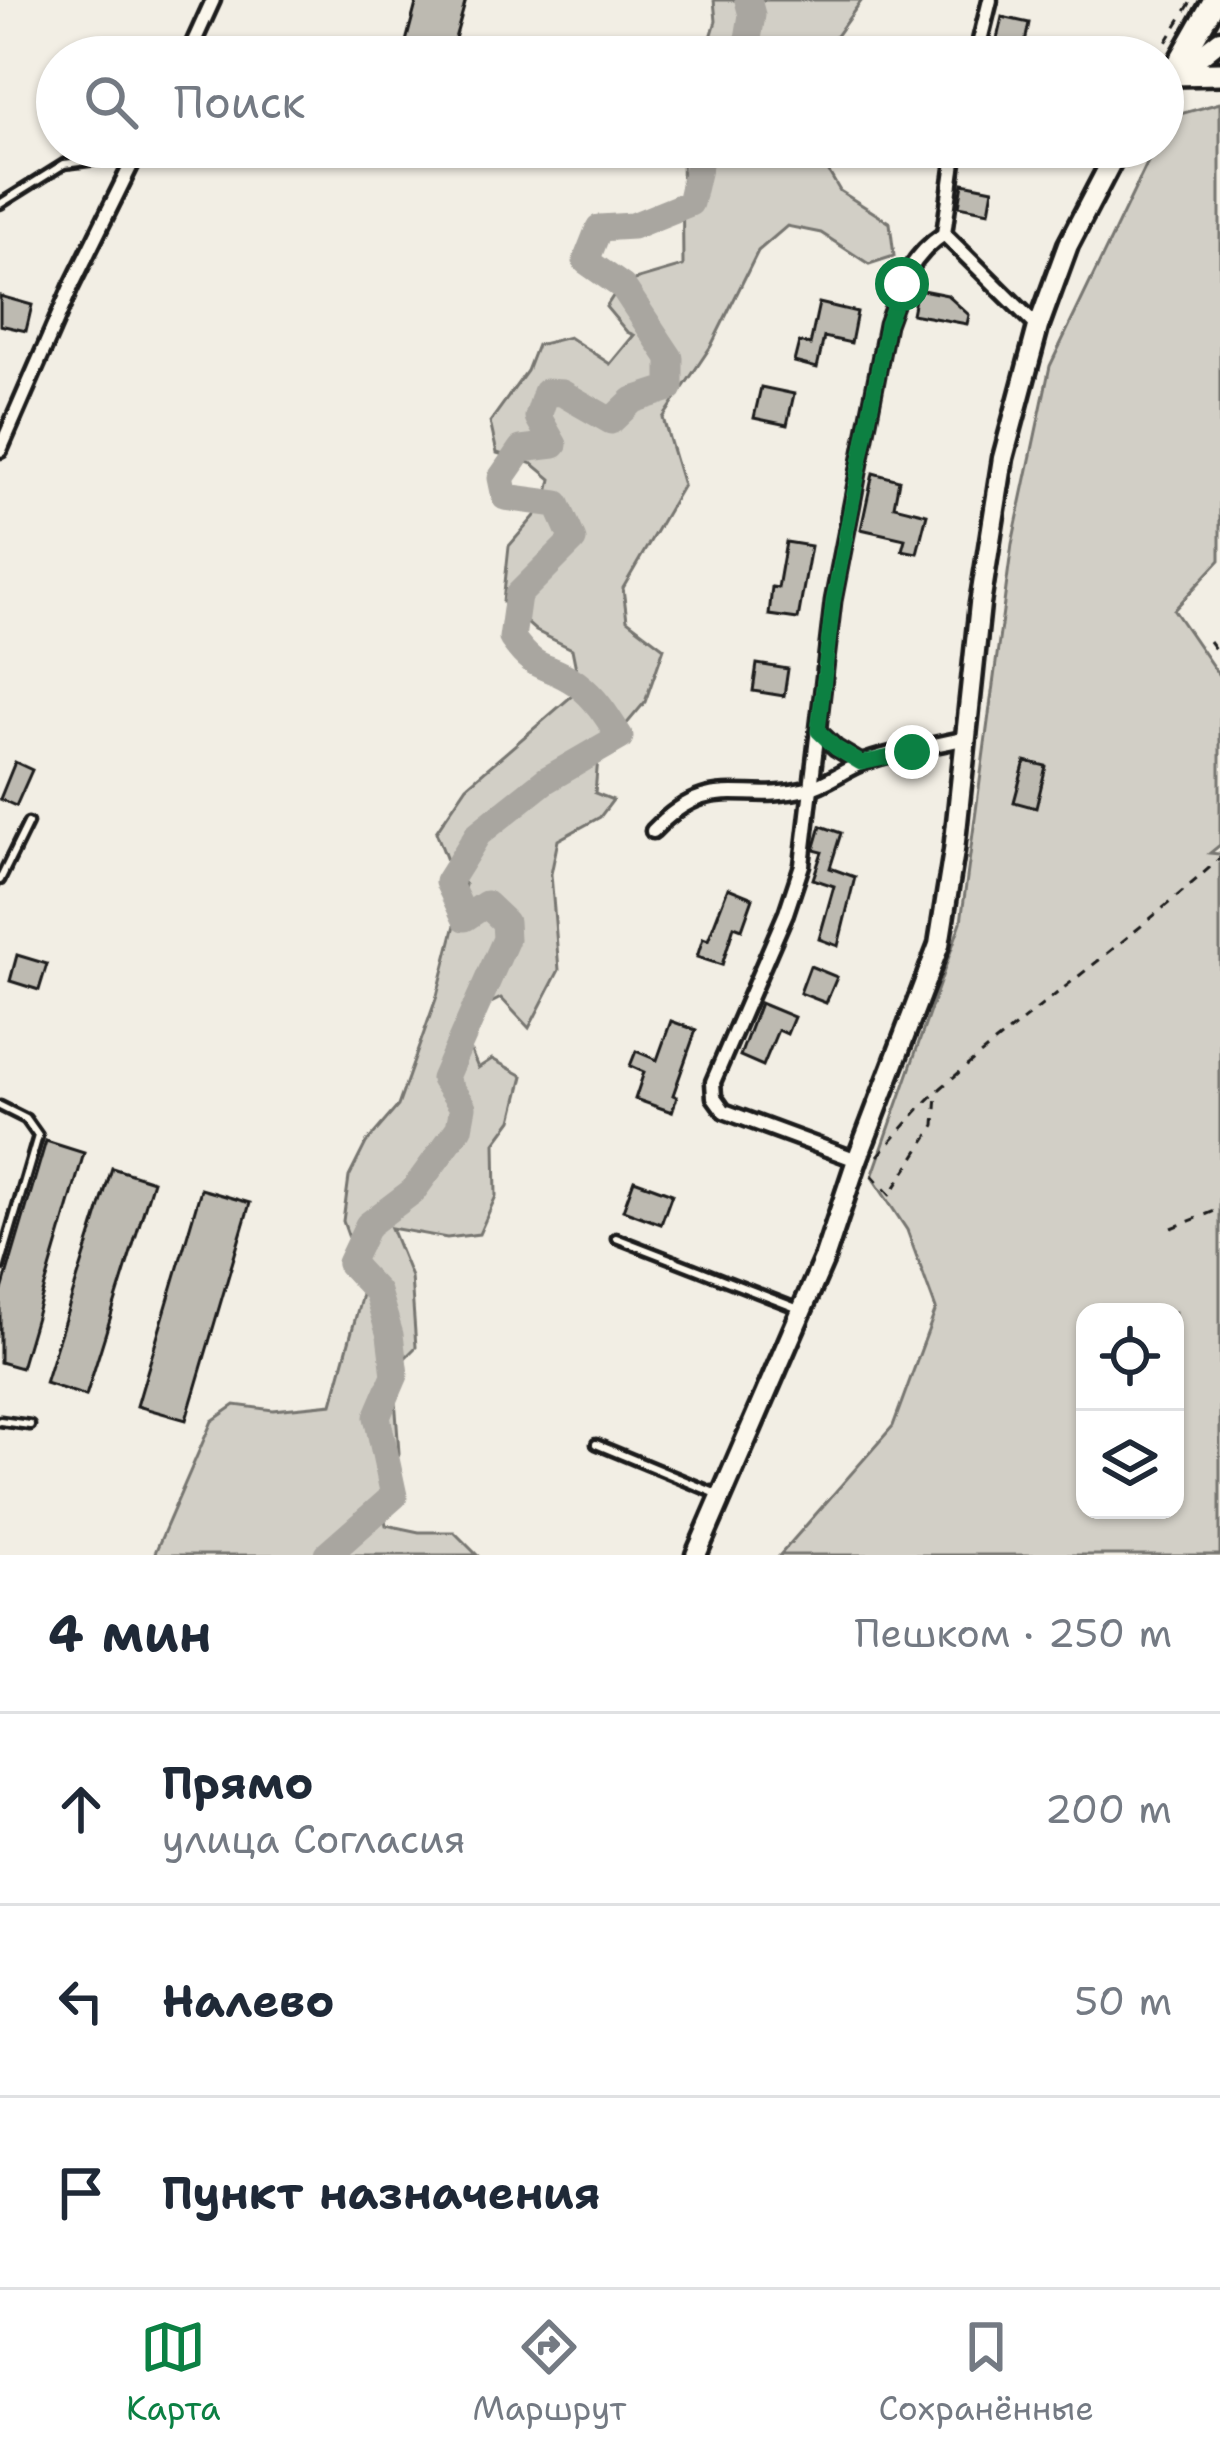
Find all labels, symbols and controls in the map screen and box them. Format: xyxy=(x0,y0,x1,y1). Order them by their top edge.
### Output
search box xyxy=(36,36,1184,168)
icon: search xyxy=(78,69,144,135)
text: Поиск xyxy=(174,72,305,132)
route start xyxy=(875,257,929,311)
route end xyxy=(885,725,939,779)
map controls xyxy=(1076,1303,1184,1519)
button: locate xyxy=(1076,1303,1184,1411)
button: layers xyxy=(1076,1411,1184,1519)
text: 4 мин xyxy=(48,1599,212,1667)
text: Пешком · 250 m xyxy=(855,1607,1172,1659)
text: Прямо xyxy=(162,1753,313,1813)
icon: ahead xyxy=(48,1776,114,1842)
text: 200 m xyxy=(1045,1783,1172,1835)
text: улица Согласия xyxy=(162,1813,466,1865)
icon: left xyxy=(48,1968,114,2034)
text: Налево xyxy=(162,1971,335,2031)
text: 50 m xyxy=(1074,1975,1172,2027)
icon: arrive xyxy=(48,2160,114,2226)
text: Пункт назначения xyxy=(162,2163,601,2223)
tab: Карта xyxy=(126,2314,220,2431)
tab: Маршрут xyxy=(472,2314,626,2431)
tab: Сохранённые xyxy=(878,2314,1094,2431)

